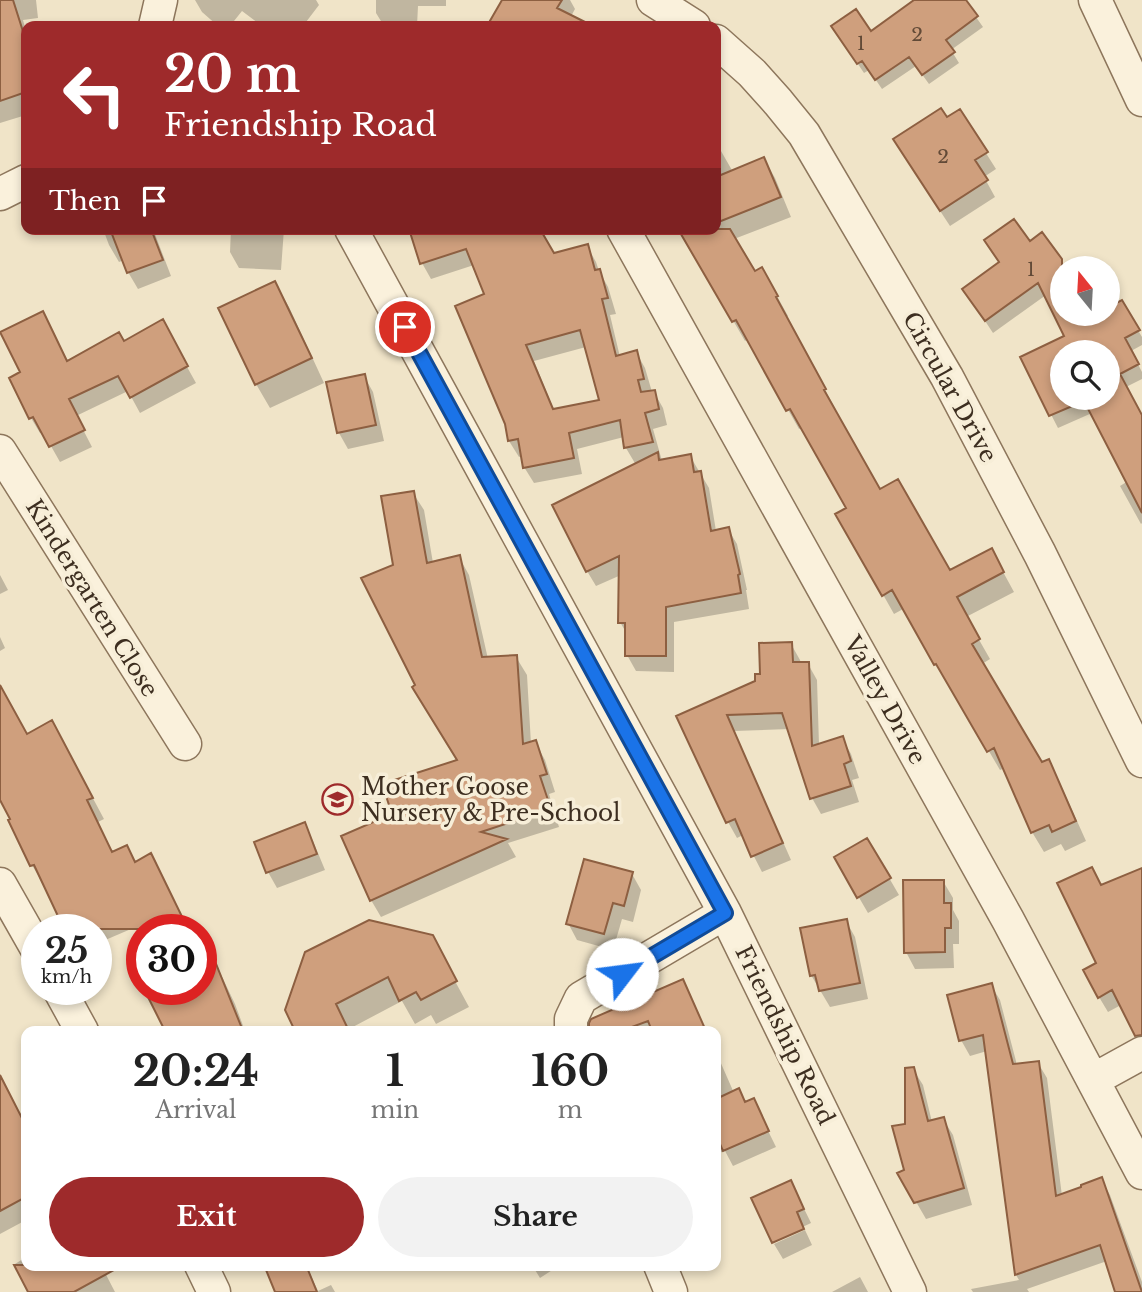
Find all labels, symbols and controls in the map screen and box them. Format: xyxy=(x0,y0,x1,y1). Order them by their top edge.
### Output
house number: 2 xyxy=(911,23,923,46)
house number: 1 xyxy=(857,32,865,55)
text: 20 m xyxy=(164,44,300,105)
icon: left xyxy=(49,49,140,140)
text: Friendship Road xyxy=(164,105,437,145)
house number: 2 xyxy=(937,145,949,168)
icon: arrive xyxy=(135,182,173,220)
text: Then xyxy=(49,185,121,217)
north arrow xyxy=(1050,256,1120,326)
map controls xyxy=(1050,256,1120,410)
house number: 1 xyxy=(1027,258,1035,281)
pin xyxy=(375,297,435,357)
street label: Circular Drive xyxy=(897,307,1003,467)
icon: arrive xyxy=(386,308,424,346)
button: search xyxy=(1050,340,1120,410)
street label: Kindergarten Close xyxy=(20,494,164,702)
street label: Valley Drive xyxy=(838,630,932,769)
place label: Mother Goose Nursery & Pre-School xyxy=(361,773,620,827)
school or university icon: Mother Goose Nursery & Pre-School xyxy=(321,783,355,817)
speed limit sign: 30 xyxy=(126,914,217,1005)
text: 25 xyxy=(45,929,88,972)
position arrow xyxy=(585,937,659,1011)
street label: Friendship Road xyxy=(729,941,841,1129)
text: km/h xyxy=(41,966,92,988)
text: 20:24 xyxy=(133,1045,259,1097)
text: 1 xyxy=(386,1045,404,1097)
text: 160 xyxy=(531,1045,609,1097)
text: Arrival xyxy=(155,1096,237,1124)
text: min xyxy=(371,1096,419,1124)
text: m xyxy=(558,1096,582,1124)
button: Exit xyxy=(49,1177,364,1257)
button: Share xyxy=(378,1177,693,1257)

